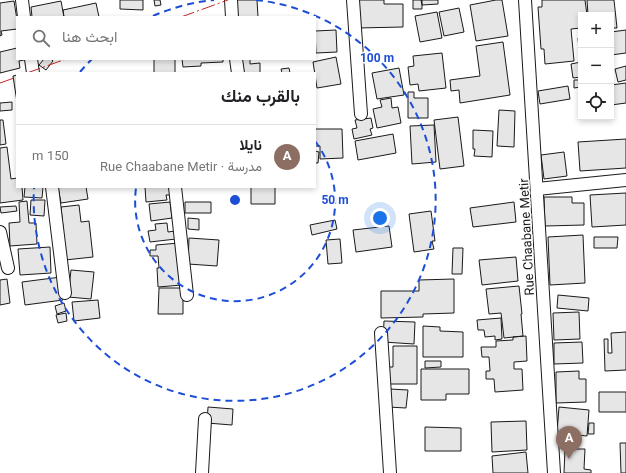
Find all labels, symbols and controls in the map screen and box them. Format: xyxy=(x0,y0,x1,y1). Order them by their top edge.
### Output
map controls xyxy=(578,12,614,120)
button: + xyxy=(578,12,614,48)
search box xyxy=(16,16,316,60)
icon: search xyxy=(30,27,52,49)
text: ابحث هنا xyxy=(62,27,118,50)
button: − xyxy=(578,48,614,84)
text: 100 m xyxy=(360,50,394,68)
button: locate xyxy=(578,84,614,120)
text: بالقرب منك xyxy=(221,85,300,111)
text: نايلا xyxy=(239,135,262,158)
text: 150 m xyxy=(32,147,69,167)
text: A xyxy=(283,147,291,167)
text: مدرسة · Rue Chaabane Metir xyxy=(100,158,262,178)
street label: Rue Chaabane Metir xyxy=(515,177,541,296)
text: 50 m xyxy=(321,192,349,210)
centre of rings xyxy=(228,193,242,207)
your location xyxy=(370,208,390,228)
pin: A xyxy=(556,426,582,459)

